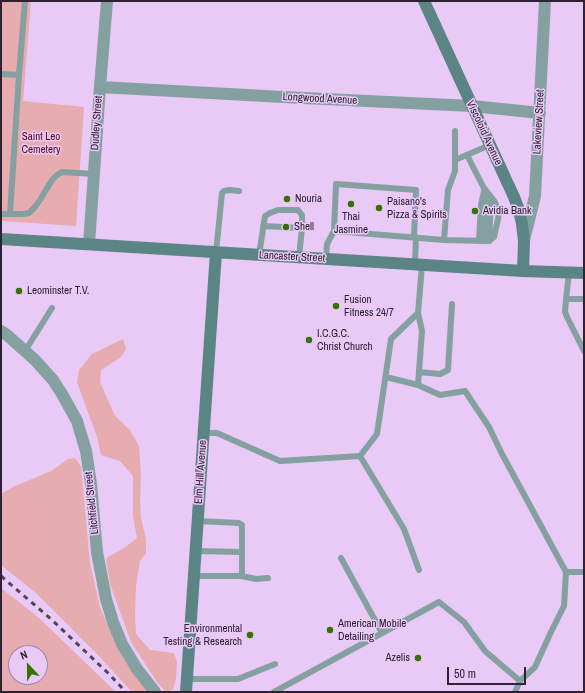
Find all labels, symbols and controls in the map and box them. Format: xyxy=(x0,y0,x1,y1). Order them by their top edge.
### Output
street label: Lakeview Street xyxy=(531,89,547,155)
street label: Longwood Avenue xyxy=(282,90,358,108)
street label: Dudley Street xyxy=(89,95,105,151)
street label: Viscoloid Avenue xyxy=(463,99,505,167)
park label: Saint Leo Cemetery xyxy=(21,130,61,156)
place label: Nouria xyxy=(295,192,322,206)
marker: Nouria xyxy=(282,194,292,204)
place label: Paisano's Pizza & Spirits xyxy=(387,195,447,221)
marker: Thai Jasmine xyxy=(346,199,356,209)
marker: Paisano's Pizza & Spirits xyxy=(374,203,384,213)
place label: Avidia Bank xyxy=(483,204,531,218)
marker: Avidia Bank xyxy=(470,206,480,216)
place label: Thai Jasmine xyxy=(334,210,368,236)
place label: Shell xyxy=(294,220,314,234)
marker: Shell xyxy=(281,222,291,232)
street label: Lancaster Street xyxy=(259,249,325,265)
place label: Leominster T.V. xyxy=(27,284,89,298)
marker: Leominster T.V. xyxy=(14,286,24,296)
place label: Fusion Fitness 24/7 xyxy=(344,293,394,319)
marker: Fusion Fitness 24/7 xyxy=(331,301,341,311)
place label: I.C.G.C. Christ Church xyxy=(317,327,373,353)
marker: I.C.G.C. Christ Church xyxy=(304,335,314,345)
street label: Elm Hill Avenue xyxy=(192,440,210,504)
street label: Litchfield Street xyxy=(82,471,102,535)
place label: American Mobile Detailing xyxy=(338,617,406,643)
place label: Environmental Testing & Research xyxy=(163,622,242,648)
marker: American Mobile Detailing xyxy=(325,625,335,635)
marker: Environmental Testing & Research xyxy=(245,630,255,640)
north arrow xyxy=(8,645,48,685)
text: N xyxy=(18,647,30,663)
place label: Azelis xyxy=(385,651,410,665)
marker: Azelis xyxy=(413,653,423,663)
scale bar xyxy=(449,659,528,685)
text: 50 m xyxy=(454,666,476,682)

